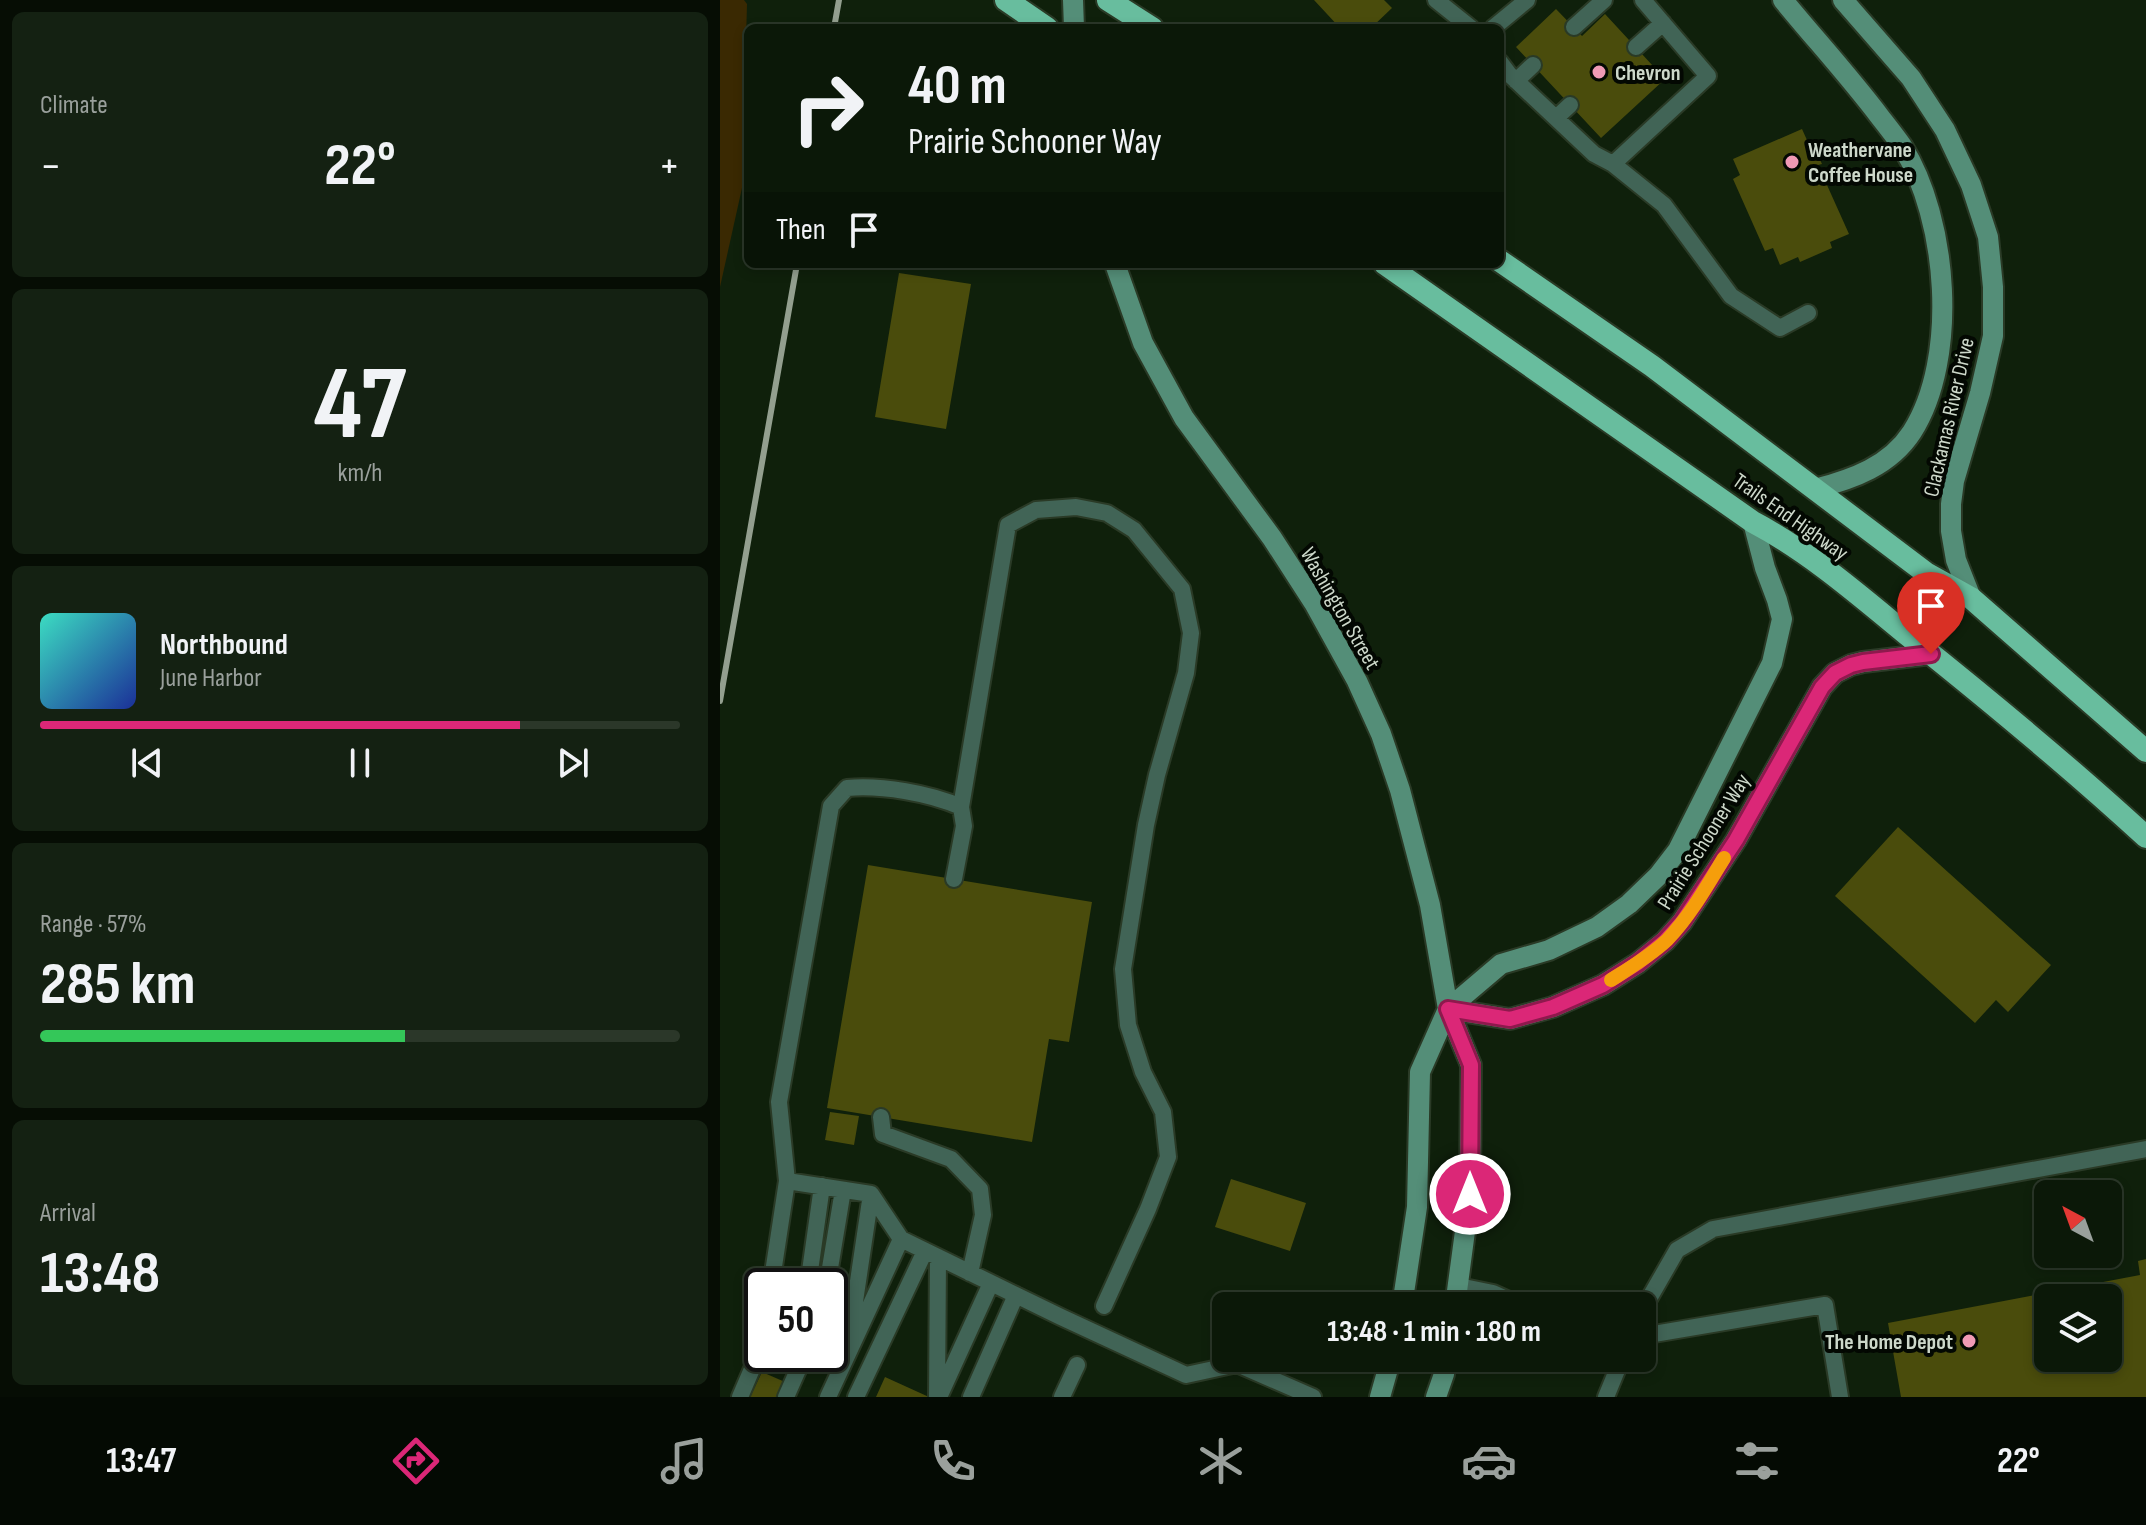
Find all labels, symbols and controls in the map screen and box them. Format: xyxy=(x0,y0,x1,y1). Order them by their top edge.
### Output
text: 40 m xyxy=(908,53,1007,120)
icon: right xyxy=(776,56,880,160)
place label: Chevron xyxy=(1615,60,1680,87)
marker: Chevron xyxy=(1590,63,1608,81)
text: Climate xyxy=(40,90,108,121)
text: Prairie Schooner Way xyxy=(908,121,1162,164)
text: 22° xyxy=(324,130,396,202)
place label: Weathervane Coffee House xyxy=(1808,137,1913,189)
text: − xyxy=(40,140,62,193)
text: + xyxy=(658,140,680,193)
marker: Weathervane Coffee House xyxy=(1783,153,1801,171)
icon: arrive xyxy=(842,208,886,252)
text: Then xyxy=(776,212,826,248)
street label: Clackamas River Drive xyxy=(1918,335,1981,500)
text: 47 xyxy=(314,343,406,468)
text: km/h xyxy=(338,458,382,489)
street label: Trails End Highway xyxy=(1727,468,1854,567)
street label: Washington Street xyxy=(1294,543,1386,675)
pin xyxy=(1897,572,1965,654)
icon: arrive xyxy=(1909,584,1953,628)
text: Northbound xyxy=(160,627,288,663)
text: June Harbor xyxy=(160,663,262,694)
icon: previous xyxy=(125,741,169,785)
icon: pause xyxy=(338,741,382,785)
icon: next xyxy=(551,741,595,785)
street label: Prairie Schooner Way xyxy=(1652,768,1757,915)
text: Range · 57% xyxy=(40,909,147,940)
text: 285 km xyxy=(40,949,195,1021)
position arrow xyxy=(1428,1152,1512,1236)
north arrow xyxy=(2034,1180,2122,1268)
map controls xyxy=(2034,1180,2122,1372)
text: Arrival xyxy=(40,1198,96,1229)
text: 13:48 xyxy=(40,1238,160,1310)
speed limit sign: 50 xyxy=(744,1268,848,1372)
button: layers xyxy=(2034,1284,2122,1372)
text: 13:48 · 1 min · 180 m xyxy=(1327,1314,1541,1350)
place label: The Home Depot xyxy=(1825,1329,1953,1356)
marker: The Home Depot xyxy=(1960,1332,1978,1350)
icon: directions xyxy=(388,1433,444,1489)
icon: music xyxy=(656,1433,712,1489)
icon: phone xyxy=(925,1433,981,1489)
icon: climate xyxy=(1193,1433,1249,1489)
icon: car xyxy=(1461,1433,1517,1489)
icon: filters xyxy=(1729,1433,1785,1489)
text: 13:47 xyxy=(106,1440,176,1483)
text: 22° xyxy=(1997,1440,2040,1483)

